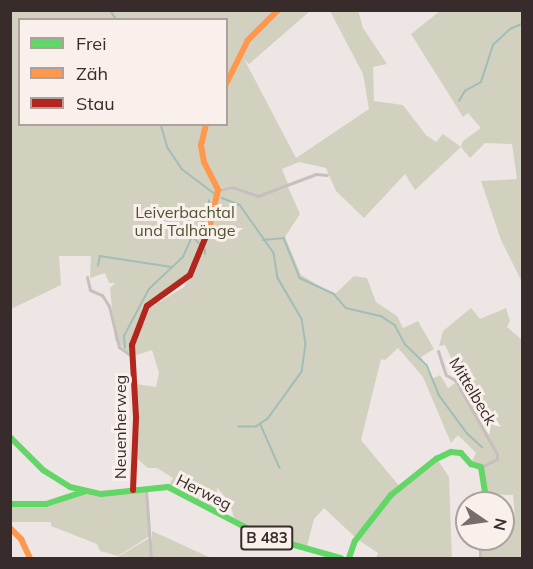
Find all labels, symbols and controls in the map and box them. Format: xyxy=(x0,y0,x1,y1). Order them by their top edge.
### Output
legend xyxy=(18,18,228,126)
text: Frei xyxy=(76,32,106,55)
text: Zäh xyxy=(76,62,108,85)
text: Stau xyxy=(76,92,115,115)
park label: Leiverbachtal und Talhänge xyxy=(135,202,235,240)
street label: Mittelbeck xyxy=(445,354,501,428)
street label: Neuenherweg xyxy=(110,375,130,479)
street label: Herweg xyxy=(173,470,235,514)
north arrow xyxy=(455,491,515,551)
text: N xyxy=(489,516,512,533)
road number: B 483 xyxy=(240,526,294,550)

